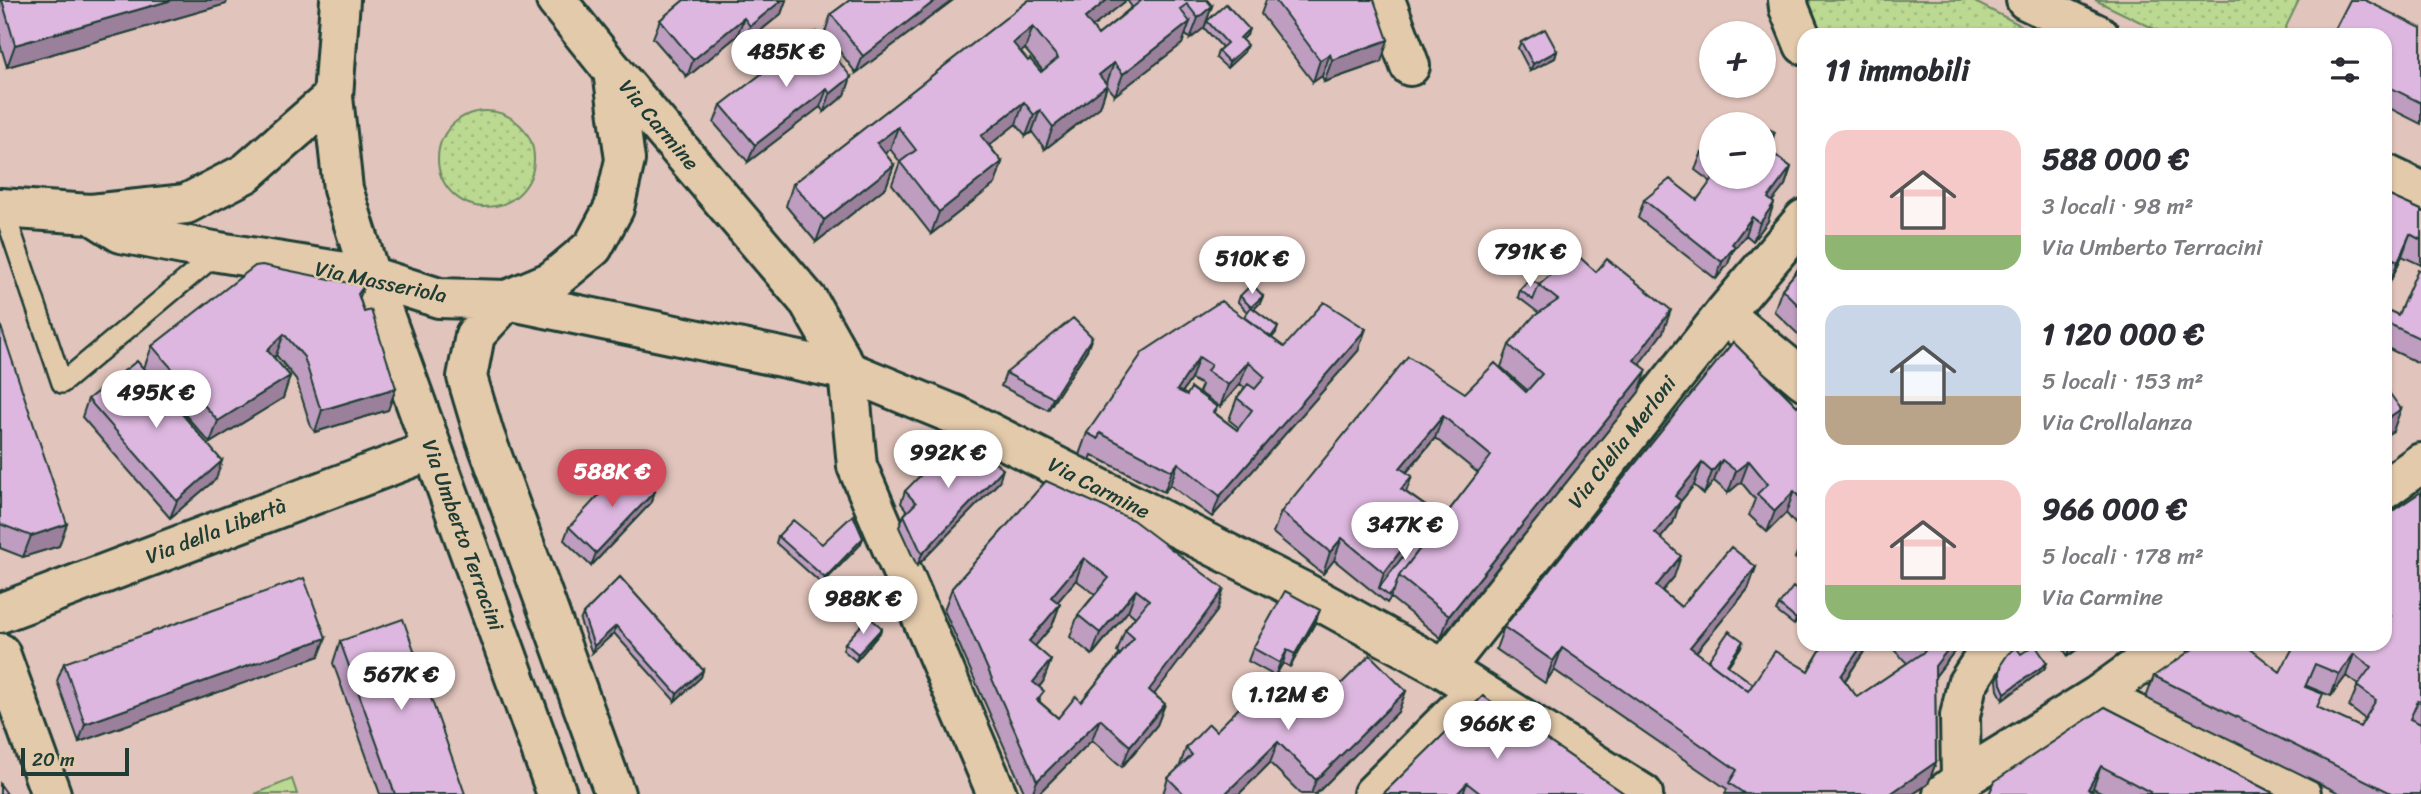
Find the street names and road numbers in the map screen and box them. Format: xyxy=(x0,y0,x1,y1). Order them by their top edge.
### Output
street label: Via Carmine xyxy=(609,70,709,180)
street label: Via Masseriola xyxy=(311,249,451,315)
street label: Via Clelia Merloni xyxy=(1557,366,1687,517)
street label: Via Umberto Terracini xyxy=(411,434,516,637)
street label: Via Carmine xyxy=(1041,446,1157,530)
street label: Via della Libertà xyxy=(140,487,292,575)

